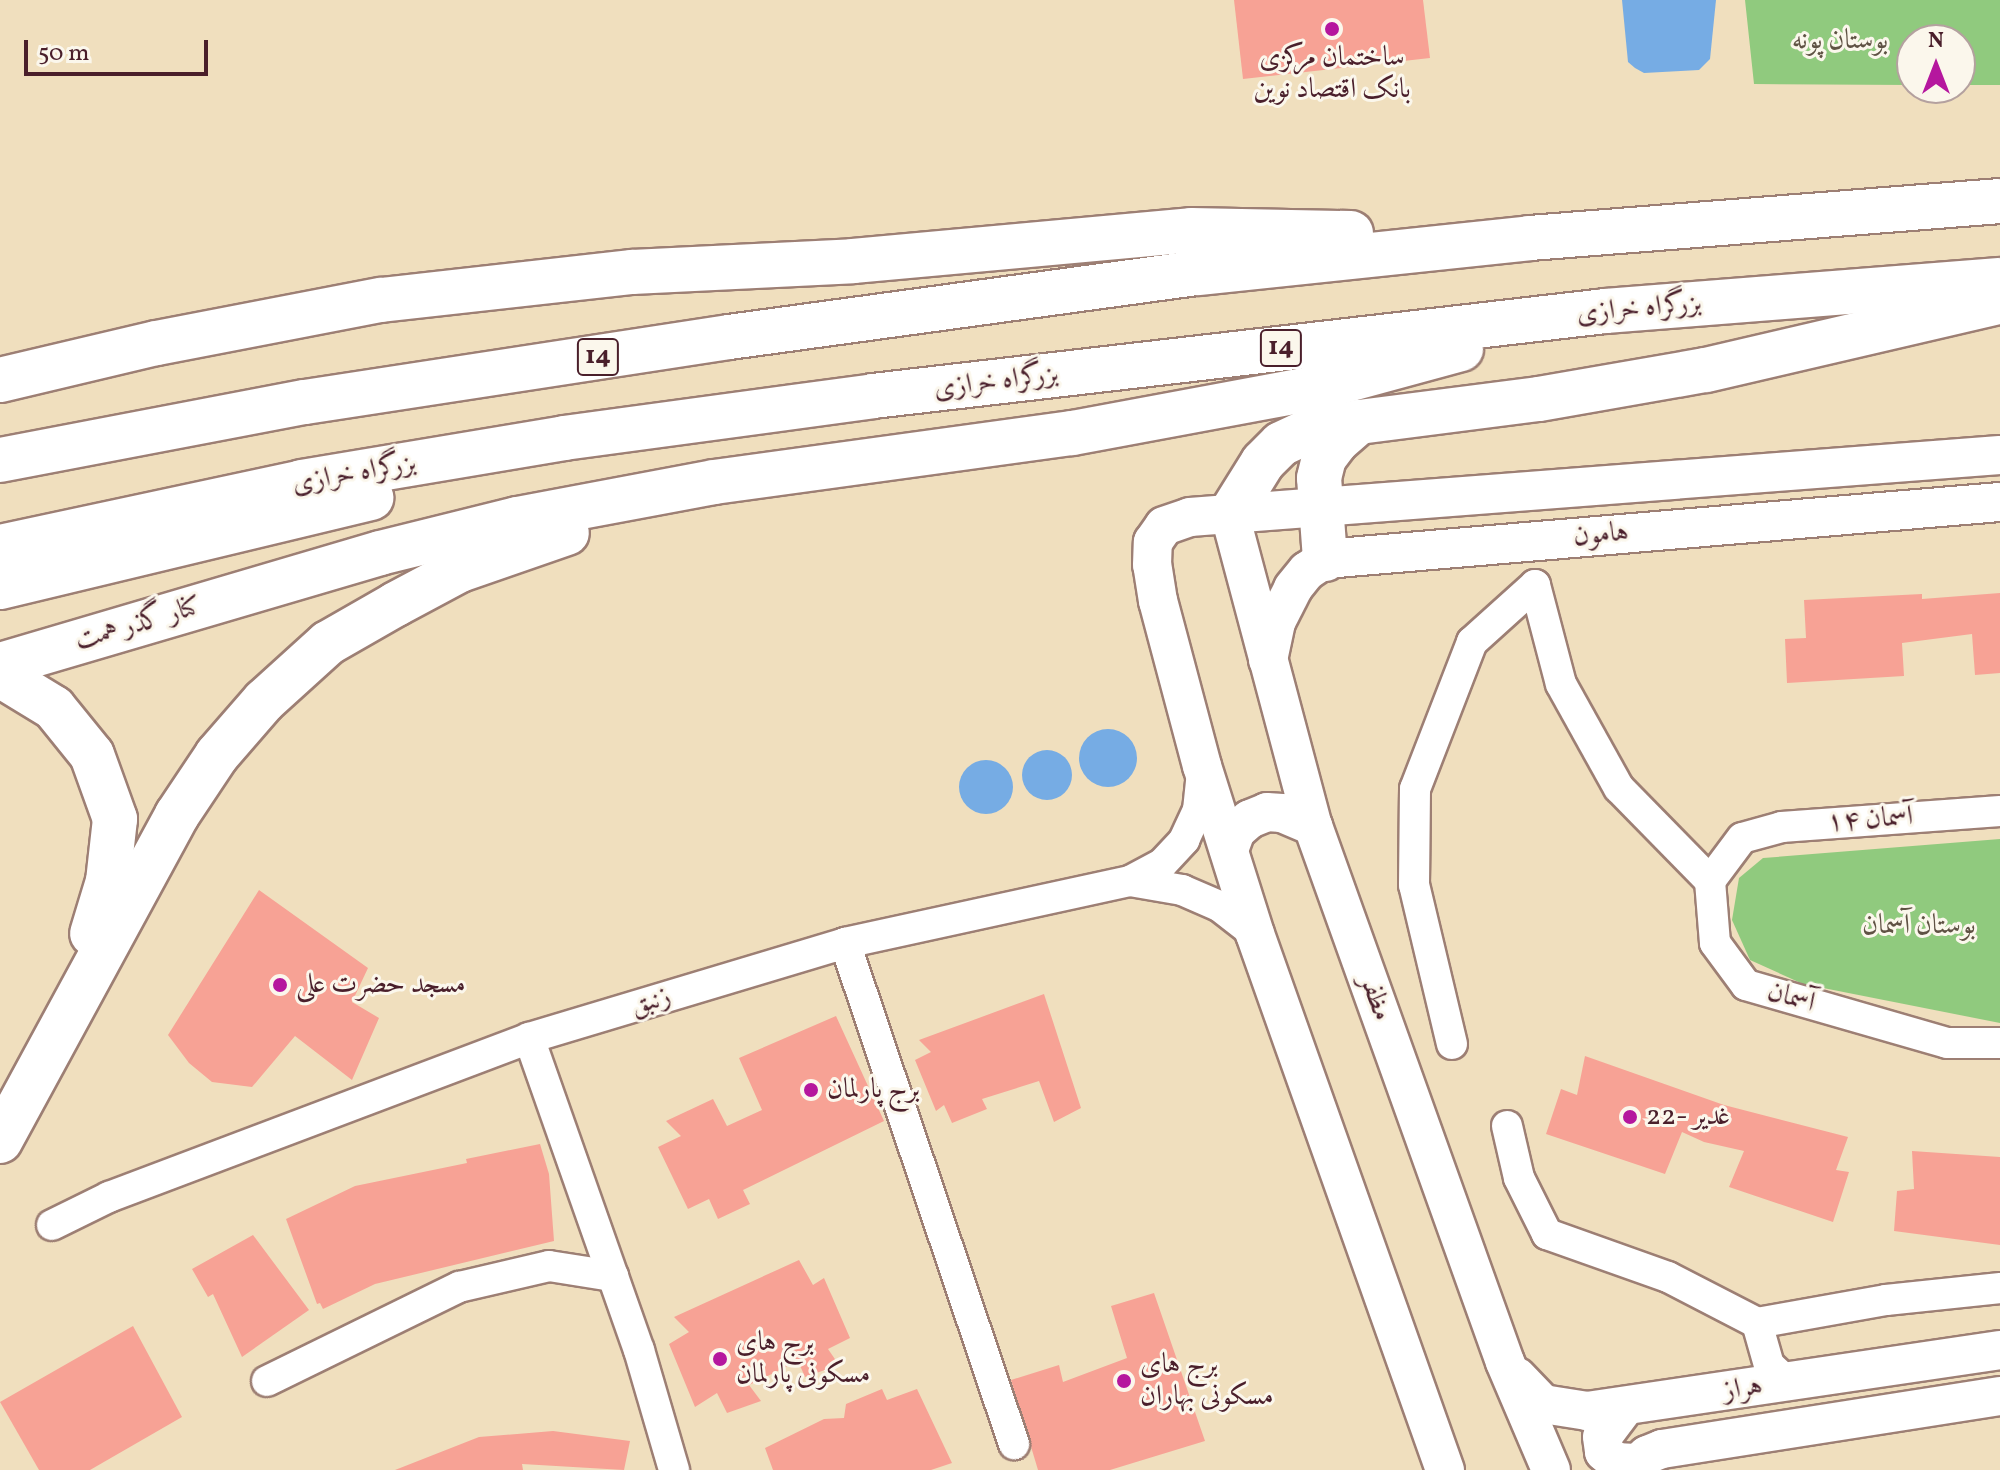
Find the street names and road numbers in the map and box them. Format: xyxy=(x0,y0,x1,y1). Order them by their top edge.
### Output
street label: بزرگراه خرازی xyxy=(1575,287,1703,331)
road number: 14 xyxy=(1259,326,1303,370)
road number: 14 xyxy=(576,335,620,379)
street label: بزرگراه خرازی xyxy=(932,358,1060,406)
street label: بزرگراه خرازی xyxy=(289,447,419,501)
street label: هامون xyxy=(1572,516,1630,554)
street label: کنار گذر همت xyxy=(71,590,205,658)
street label: آسمان ۱۴ xyxy=(1826,800,1914,840)
street label: مظفر xyxy=(1351,970,1399,1026)
street label: آسمان xyxy=(1763,975,1819,1021)
street label: زنبق xyxy=(627,980,675,1024)
street label: هراز xyxy=(1721,1369,1765,1409)

